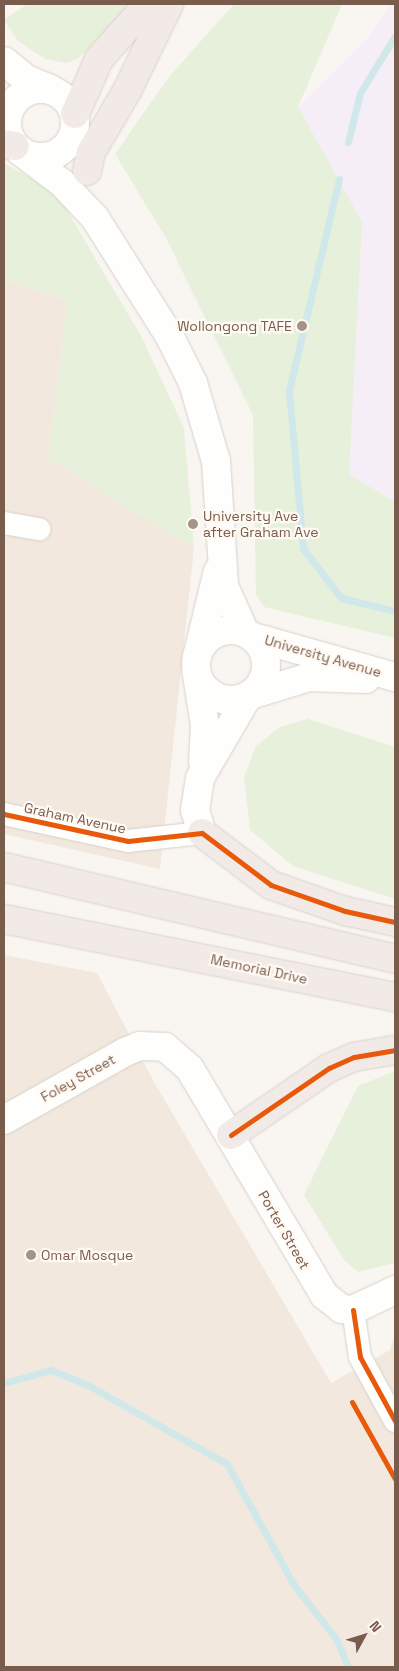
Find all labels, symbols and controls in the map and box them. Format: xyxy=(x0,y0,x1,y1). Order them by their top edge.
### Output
place label: Wollongong TAFE xyxy=(177,318,292,334)
marker: Wollongong TAFE xyxy=(296,320,308,332)
place label: University Ave after Graham Ave xyxy=(203,508,319,540)
marker: University Ave after Graham Ave xyxy=(187,518,199,530)
street label: University Avenue xyxy=(263,631,383,681)
street label: Graham Avenue xyxy=(22,799,128,837)
street label: Memorial Drive xyxy=(209,951,309,987)
street label: Foley Street xyxy=(38,1051,118,1105)
street label: Porter Street xyxy=(255,1188,313,1272)
place label: Omar Mosque xyxy=(41,1247,133,1263)
marker: Omar Mosque xyxy=(25,1249,37,1261)
north arrow xyxy=(339,1611,389,1661)
text: N xyxy=(366,1617,386,1636)

